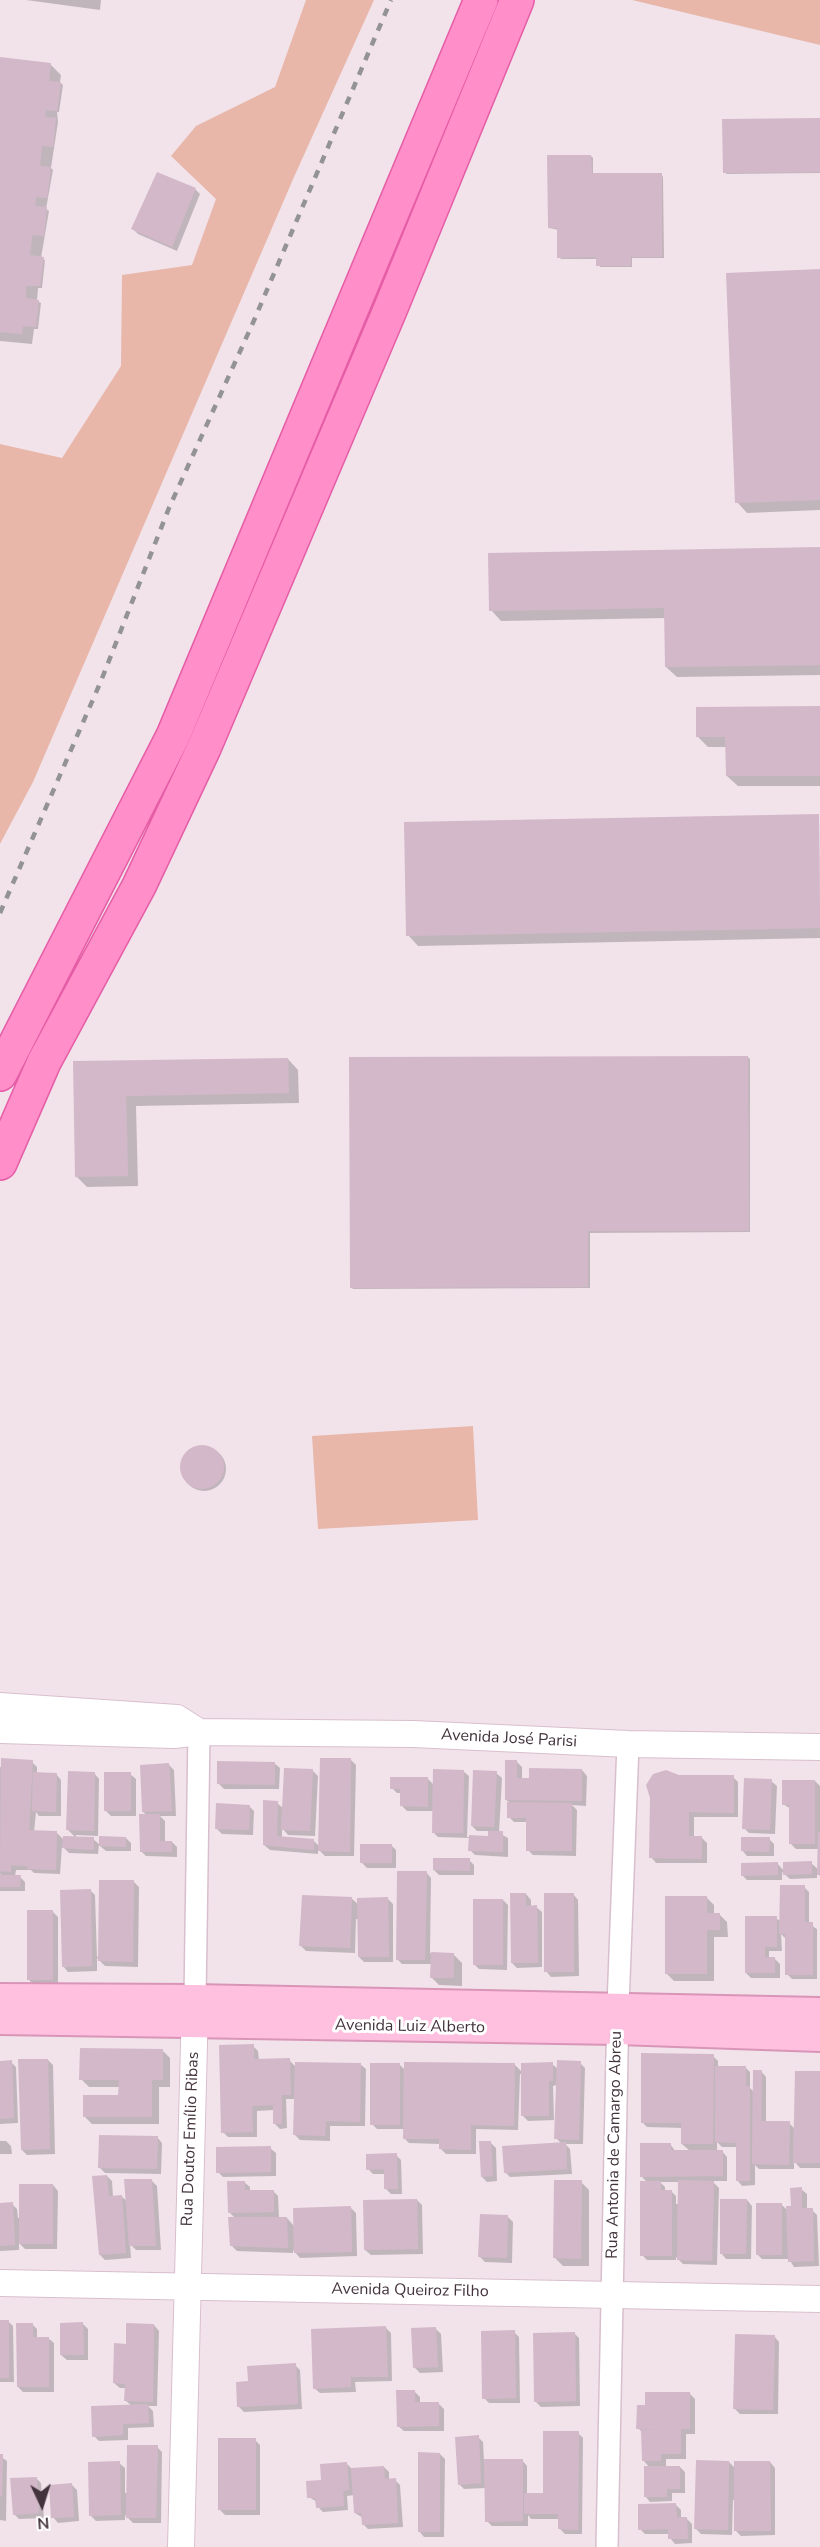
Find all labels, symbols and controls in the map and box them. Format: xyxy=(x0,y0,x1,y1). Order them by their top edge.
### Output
street label: Avenida José Parisi xyxy=(441,1726,577,1752)
street label: Avenida Luiz Alberto xyxy=(335,2016,485,2038)
street label: Rua Antonia de Camargo Abreu xyxy=(603,2031,627,2259)
street label: Rua Doutor Emílio Ribas xyxy=(178,2051,204,2227)
street label: Avenida Queiroz Filho xyxy=(331,2280,489,2302)
north arrow xyxy=(12,2475,72,2535)
text: N xyxy=(37,2512,50,2534)

